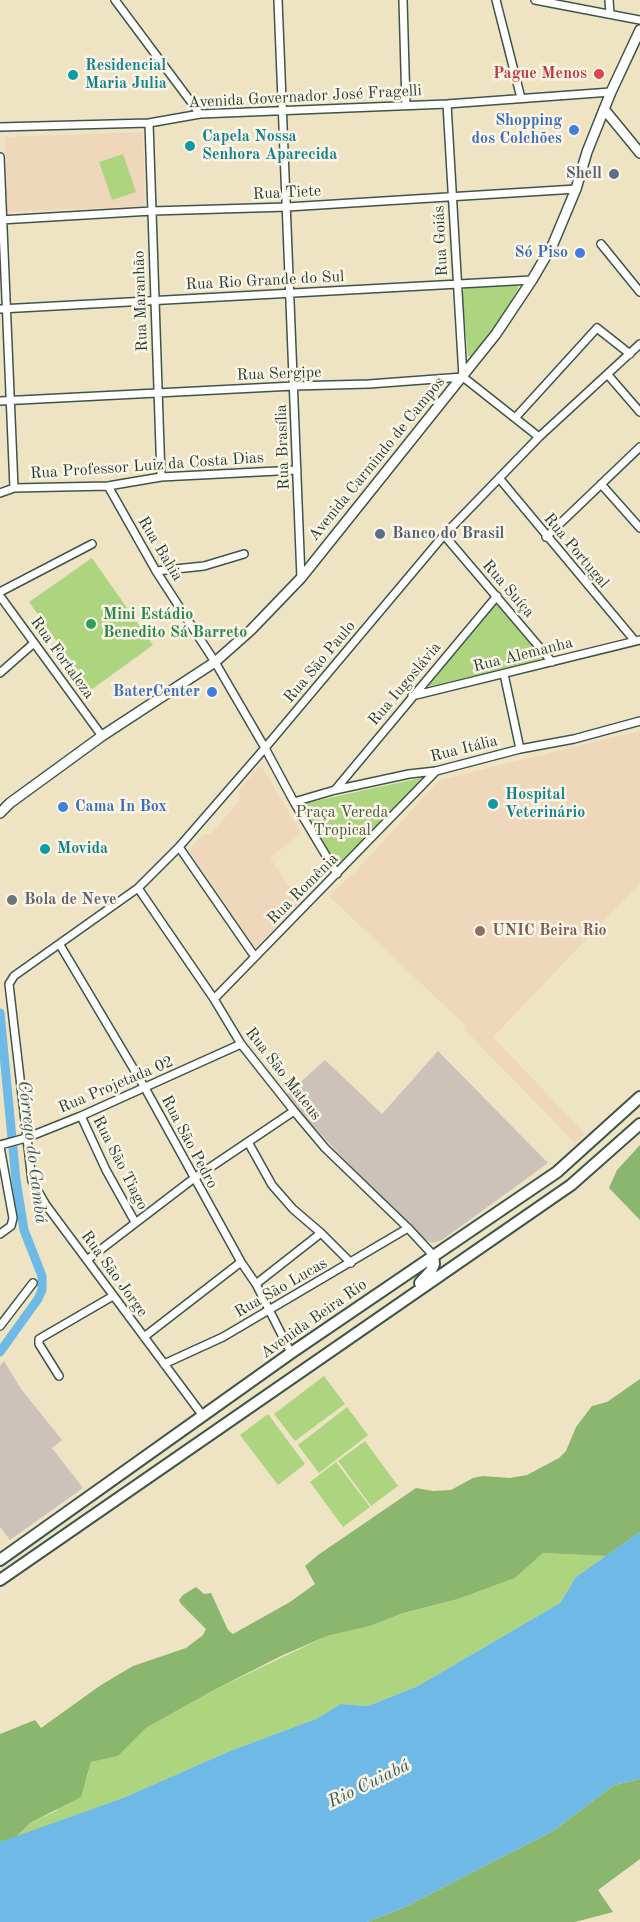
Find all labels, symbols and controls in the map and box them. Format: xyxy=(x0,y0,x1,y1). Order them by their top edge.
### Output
place label: Residencial Maria Julia xyxy=(85,56,167,94)
place label: Pague Menos xyxy=(493,64,587,84)
marker: Pague Menos xyxy=(592,67,606,81)
marker: Residencial Maria Julia xyxy=(66,68,80,82)
street label: Avenida Governador José Fragelli xyxy=(188,81,422,113)
place label: Shopping dos Colchões xyxy=(471,111,562,149)
marker: Shopping dos Colchões xyxy=(567,123,581,137)
place label: Capela Nossa Senhora Aparecida xyxy=(202,127,337,165)
marker: Capela Nossa Senhora Aparecida xyxy=(183,139,197,153)
place label: Shell xyxy=(566,164,602,184)
marker: Shell xyxy=(607,167,621,181)
street label: Rua Tiete xyxy=(252,182,322,204)
street label: Rua Goiás xyxy=(430,205,452,277)
place label: Só Piso xyxy=(515,243,568,263)
marker: Só Piso xyxy=(573,246,587,260)
street label: Rua Maranhão xyxy=(130,250,152,352)
street label: Rua Rio Grande do Sul xyxy=(185,267,345,295)
street label: Rua Sergipe xyxy=(236,363,322,385)
street label: Avenida Carmindo de Campos xyxy=(305,373,449,545)
street label: Rua Brasília xyxy=(272,404,294,490)
street label: Rua Professor Luiz da Costa Dias xyxy=(29,448,265,484)
street label: Rua Portugal xyxy=(539,510,613,592)
street label: Rua Bahia xyxy=(133,513,187,585)
place label: Banco do Brasil xyxy=(392,524,505,544)
marker: Banco do Brasil xyxy=(373,527,387,541)
street label: Rua Suíça xyxy=(478,556,538,622)
place label: Mini Estádio Benedito Sá Barreto xyxy=(103,605,247,643)
street label: Rua Fortaleza xyxy=(26,613,98,703)
marker: Mini Estádio Benedito Sá Barreto xyxy=(84,617,98,631)
street label: Rua São Paulo xyxy=(280,617,360,707)
street label: Rua Alemanha xyxy=(471,633,575,677)
street label: Rua Iugoslávia xyxy=(364,638,446,730)
place label: BaterCenter xyxy=(113,682,200,702)
marker: BaterCenter xyxy=(205,685,219,699)
street label: Rua Itália xyxy=(428,731,500,767)
place label: Hospital Veterinário xyxy=(505,785,585,823)
place label: Cama In Box xyxy=(75,797,167,817)
marker: Hospital Veterinário xyxy=(486,797,500,811)
marker: Cama In Box xyxy=(56,800,70,814)
park label: Praça Vereda Tropical xyxy=(295,803,389,841)
place label: Movida xyxy=(57,839,108,859)
marker: Movida xyxy=(38,842,52,856)
street label: Rua Romênia xyxy=(263,849,343,929)
place label: Bola de Neve xyxy=(24,890,117,910)
marker: Bola de Neve xyxy=(5,893,19,907)
place label: UNIC Beira Rio xyxy=(492,921,607,941)
marker: UNIC Beira Rio xyxy=(473,924,487,938)
street label: Rua São Mateus xyxy=(241,1024,325,1124)
street label: Rua Projetada 02 xyxy=(56,1052,176,1118)
water label: Córrego do Gambá xyxy=(13,1079,51,1225)
street label: Rua São Pedro xyxy=(156,1092,222,1192)
street label: Rua São Tiago xyxy=(88,1113,152,1213)
street label: Rua São Jorge xyxy=(76,1227,152,1321)
street label: Rua São Lucas xyxy=(231,1254,331,1322)
street label: Avenida Beira Rio xyxy=(257,1275,371,1363)
water label: Rio Cuiabá xyxy=(324,1755,414,1813)

